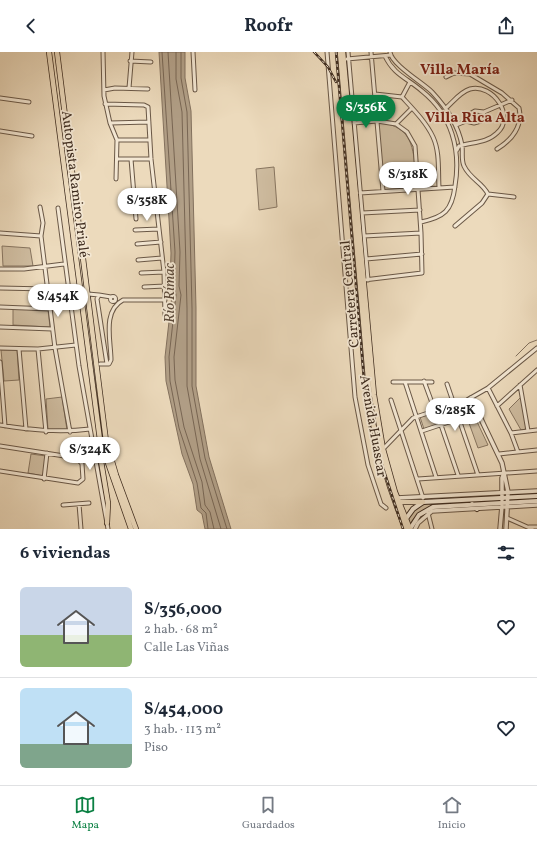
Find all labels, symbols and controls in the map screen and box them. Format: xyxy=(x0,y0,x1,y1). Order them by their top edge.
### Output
text: Roofr xyxy=(244,14,293,39)
icon: back xyxy=(20,15,42,37)
icon: share xyxy=(495,15,517,37)
district label: Villa María xyxy=(420,60,500,81)
pin: S/356K xyxy=(333,95,399,129)
text: S/356K xyxy=(345,99,387,117)
district label: Villa Rica Alta xyxy=(425,108,525,129)
street label: Autopista Ramiro Prialé xyxy=(56,110,93,259)
pin: S/318K xyxy=(375,162,441,196)
text: S/318K xyxy=(388,166,428,184)
pin: S/358K xyxy=(114,188,180,222)
text: S/358K xyxy=(126,192,168,210)
street label: Carretera Central xyxy=(336,239,365,348)
water label: Río Rímac xyxy=(160,262,181,323)
pin: S/454K xyxy=(25,284,91,318)
text: S/454K xyxy=(37,288,79,306)
street label: Avenida Huascar xyxy=(354,374,391,479)
pin: S/285K xyxy=(422,398,488,432)
text: S/285K xyxy=(435,402,475,420)
pin: S/324K xyxy=(57,437,123,471)
text: S/324K xyxy=(69,441,111,459)
text: 6 viviendas xyxy=(20,542,110,565)
icon: filters xyxy=(495,542,517,564)
text: S/356,000 xyxy=(144,598,222,621)
icon: home xyxy=(52,603,100,651)
icon: heart xyxy=(495,616,517,638)
text: 2 hab. · 68 m² xyxy=(144,621,218,639)
text: Calle Las Viñas xyxy=(144,639,229,657)
text: S/454,000 xyxy=(144,698,223,721)
icon: home xyxy=(52,704,100,752)
icon: heart xyxy=(495,717,517,739)
text: 3 hab. · 113 m² xyxy=(144,721,221,739)
text: Piso xyxy=(144,739,168,757)
tab: Mapa xyxy=(71,794,99,833)
tab: Guardados xyxy=(242,794,295,833)
tab: Inicio xyxy=(438,794,466,833)

